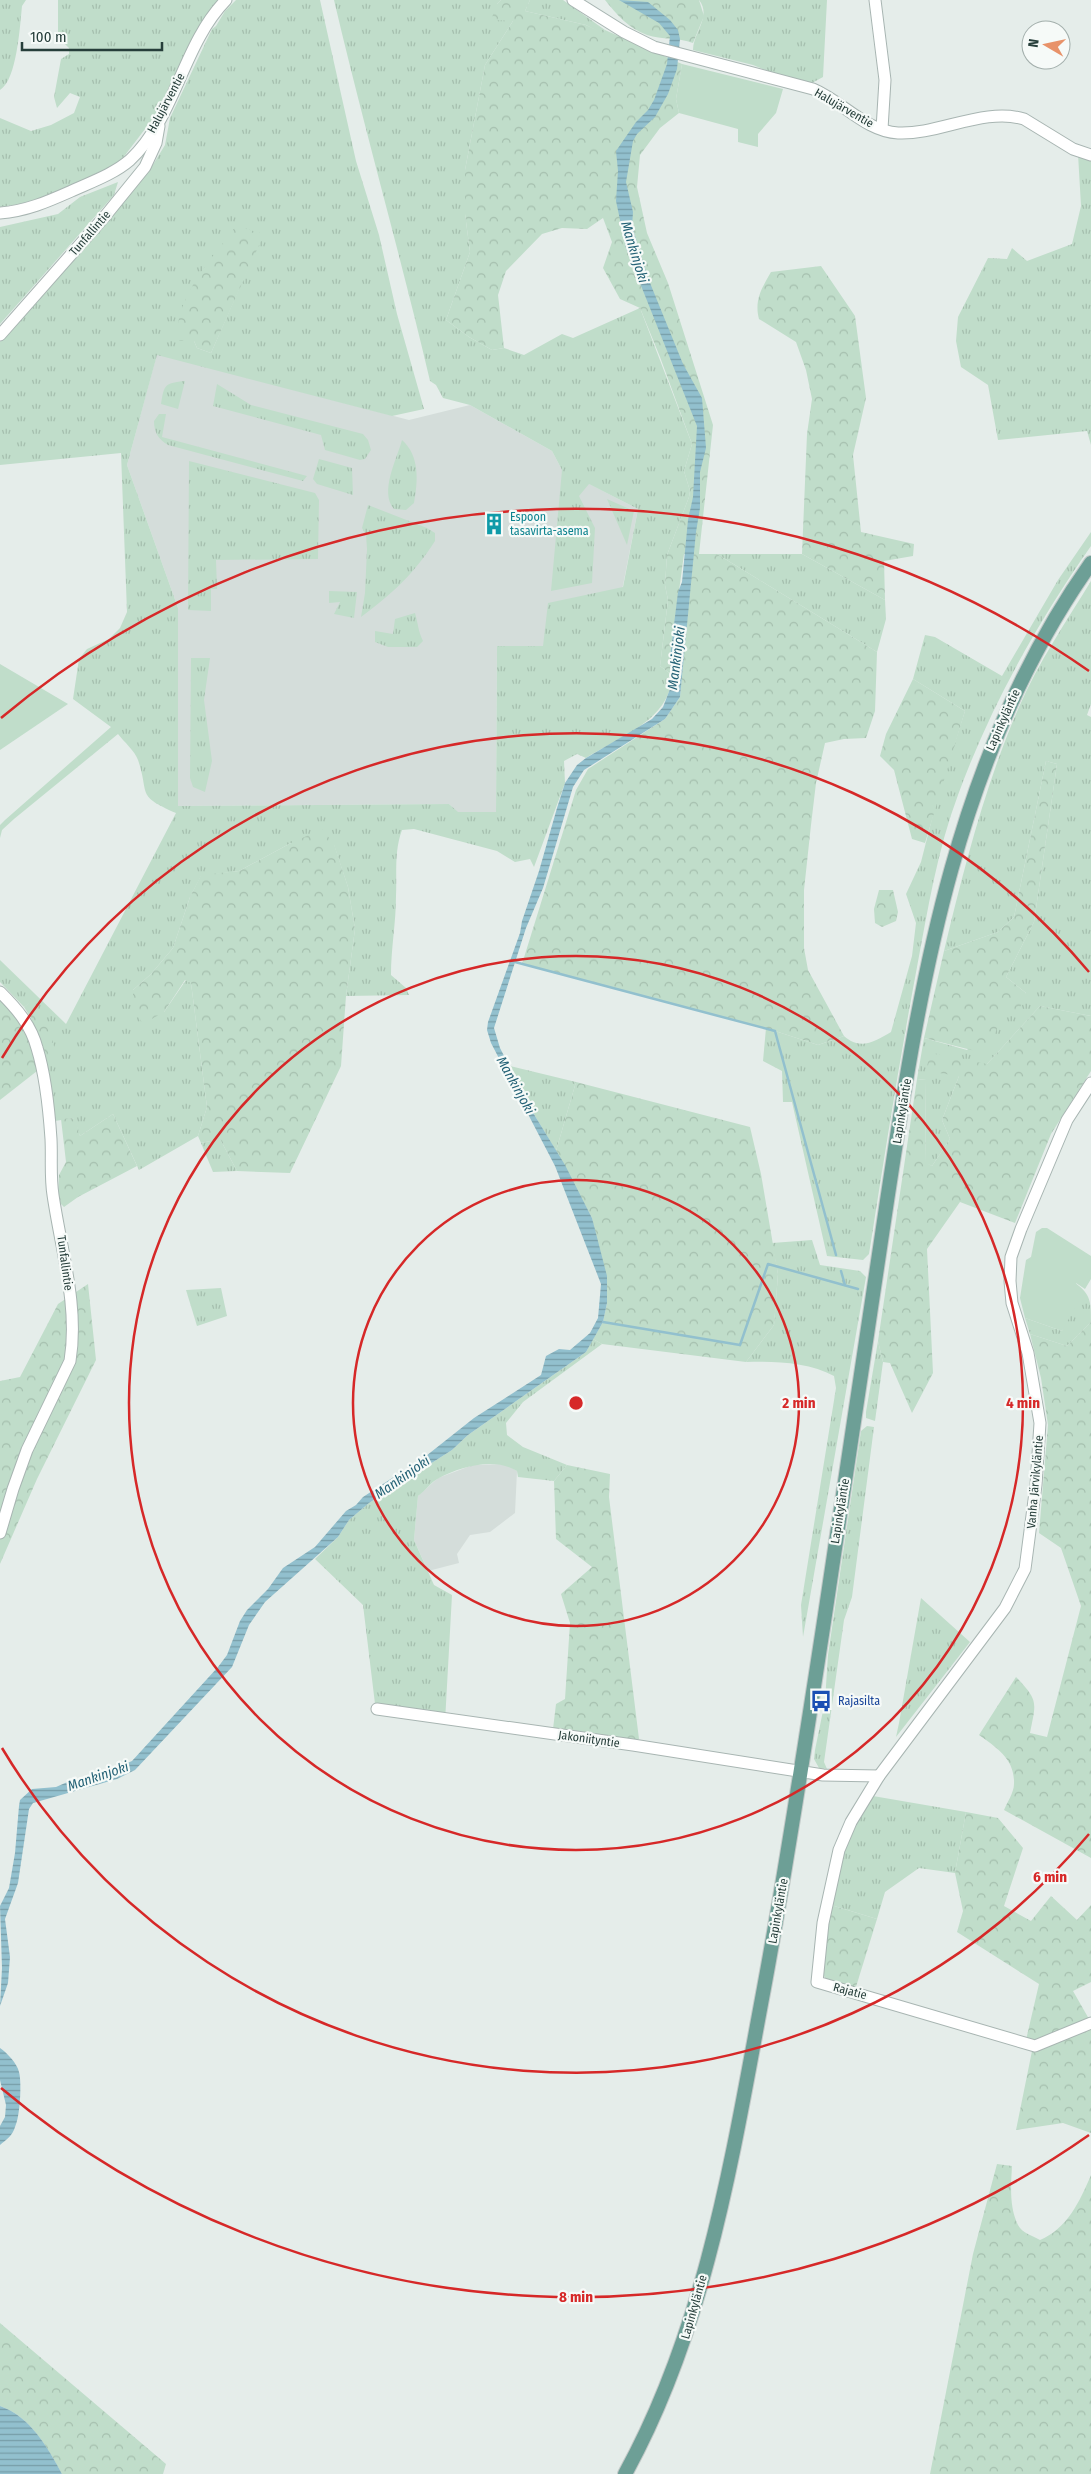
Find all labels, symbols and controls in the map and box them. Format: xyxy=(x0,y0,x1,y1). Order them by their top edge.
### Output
scale bar xyxy=(22,20,162,52)
north arrow xyxy=(1021,20,1071,70)
text: 100 m xyxy=(30,28,67,46)
text: N xyxy=(1025,38,1043,49)
street label: Halujärventie xyxy=(144,71,188,135)
street label: Halujärventie xyxy=(812,85,876,131)
street label: Tunfallintie xyxy=(67,207,114,259)
water label: Mankinjoki xyxy=(617,219,652,285)
place label: Espoon tasavirta-asema xyxy=(510,510,589,538)
building icon: Espoon tasavirta-asema xyxy=(481,511,507,537)
water label: Mankinjoki xyxy=(664,625,689,691)
street label: Lapinkyläntie xyxy=(983,687,1023,753)
water label: Mankinjoki xyxy=(493,1053,539,1118)
street label: Lapinkyläntie xyxy=(890,1077,914,1145)
street label: Tunfallintie xyxy=(54,1235,76,1291)
centre of rings xyxy=(567,1394,585,1412)
text: 2 min xyxy=(781,1394,816,1412)
text: 4 min xyxy=(1006,1394,1040,1412)
street label: Vanha Järvikyläntie xyxy=(1024,1435,1046,1529)
water label: Mankinjoki xyxy=(371,1452,434,1503)
street label: Lapinkyläntie xyxy=(828,1477,852,1545)
bus stop icon: Rajasilta xyxy=(808,1688,834,1714)
place label: Rajasilta xyxy=(838,1694,880,1708)
street label: Jakoniityntie xyxy=(557,1728,621,1750)
water label: Mankinjoki xyxy=(65,1758,131,1795)
text: 6 min xyxy=(1033,1868,1067,1886)
street label: Lapinkyläntie xyxy=(765,1877,791,1945)
street label: Rajatie xyxy=(832,1980,868,2002)
street label: Lapinkyläntie xyxy=(678,2273,710,2341)
text: 8 min xyxy=(559,2288,593,2306)

